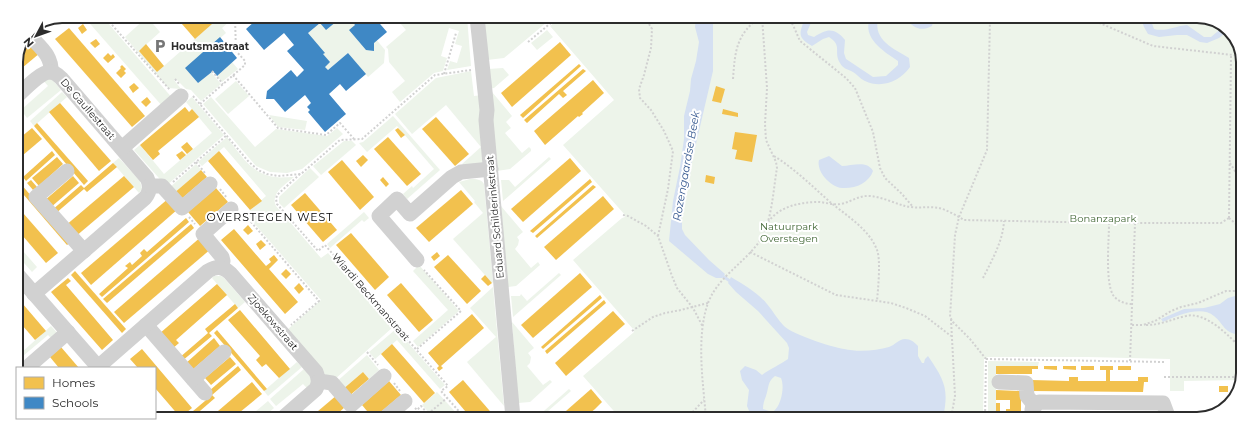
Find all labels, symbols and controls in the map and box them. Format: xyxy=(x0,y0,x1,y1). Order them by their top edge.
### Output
north arrow xyxy=(16,16,56,56)
text: N xyxy=(20,35,37,51)
parking icon: Houtsmastraat xyxy=(152,38,168,54)
place label: Houtsmastraat xyxy=(171,40,250,53)
street label: De Gaullestraat xyxy=(58,76,118,142)
water label: Rozengaardse Beek xyxy=(669,109,703,222)
street label: Eduard Schilderinkstraat xyxy=(483,155,507,279)
district label: OVERSTEGEN WEST xyxy=(206,210,334,224)
park label: Bonanzapark xyxy=(1070,212,1136,225)
park label: Natuurpark Overstegen xyxy=(760,220,818,245)
street label: Wiardi Beckmanstraat xyxy=(329,250,413,344)
street label: Zjoekowstraat xyxy=(245,291,301,353)
legend xyxy=(16,367,156,419)
text: Homes xyxy=(52,375,95,390)
text: Schools xyxy=(52,395,98,410)

